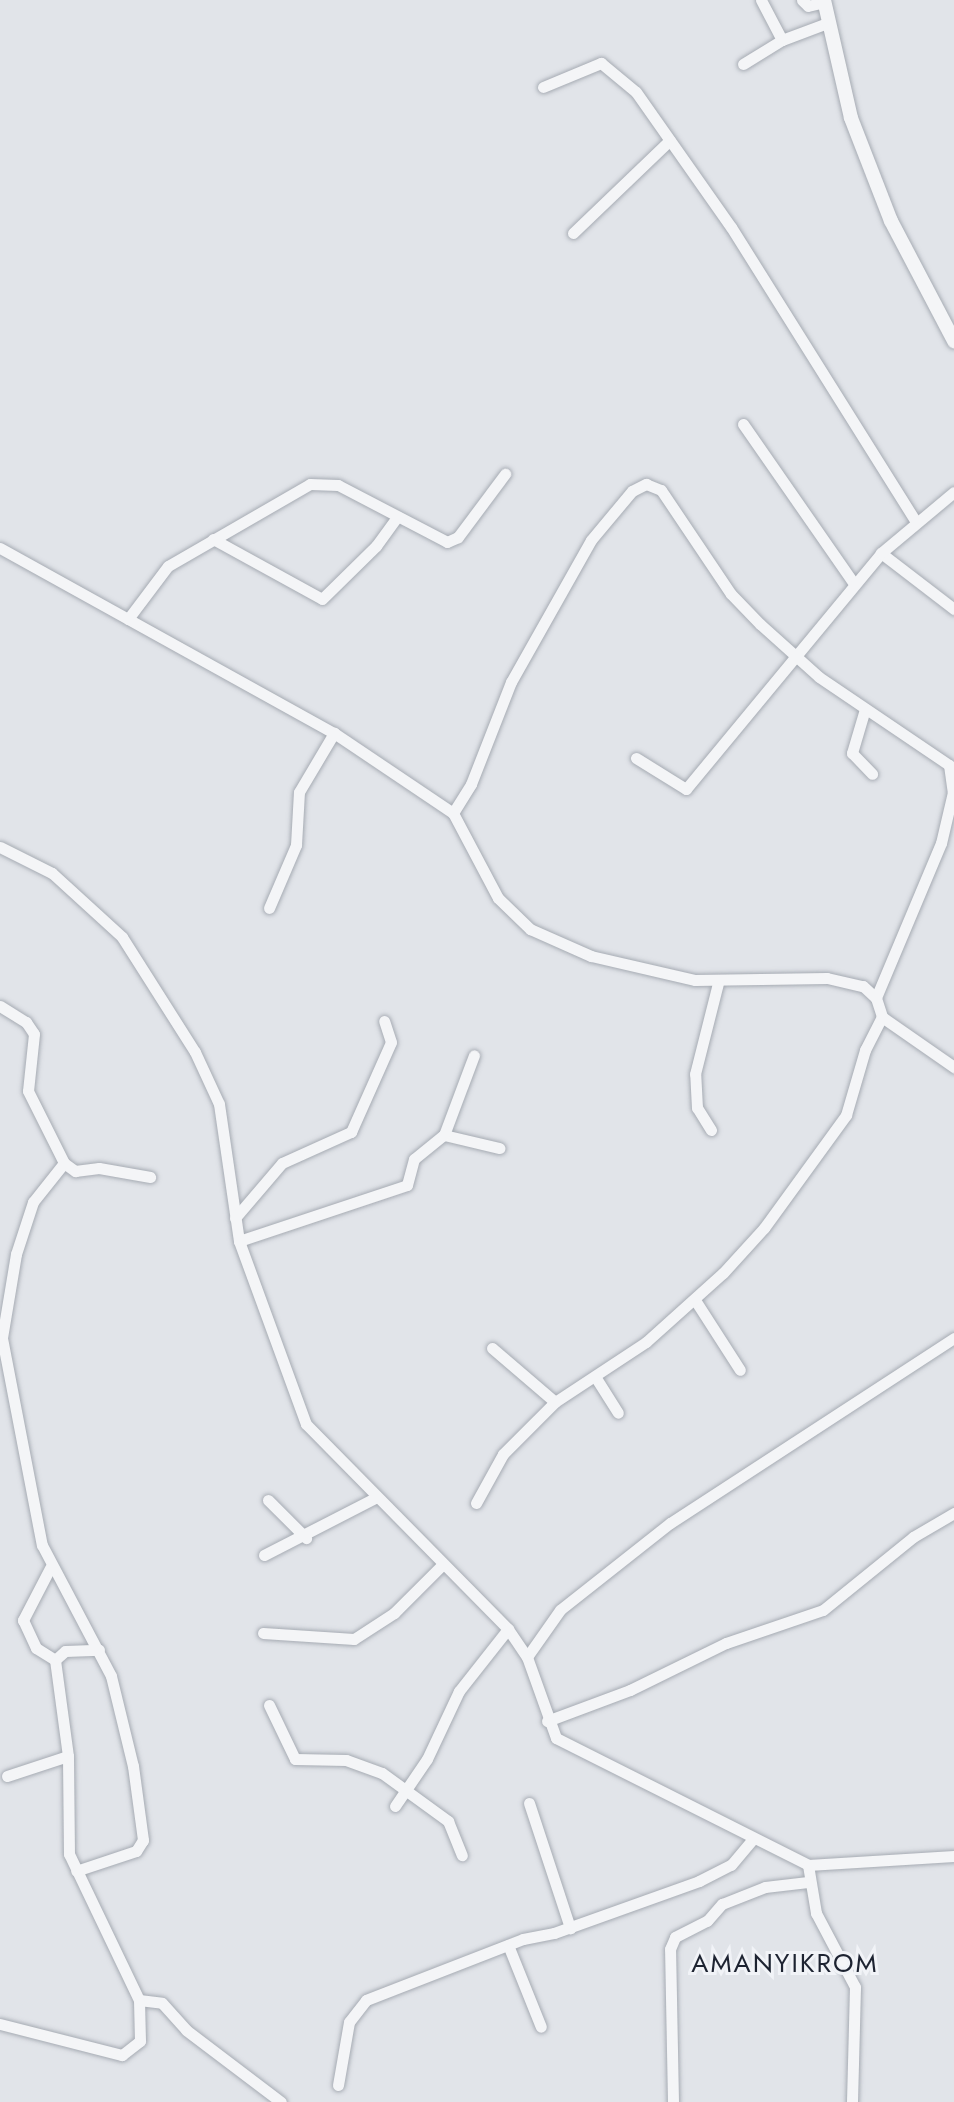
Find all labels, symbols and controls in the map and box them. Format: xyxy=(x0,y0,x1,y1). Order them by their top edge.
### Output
district label: AMANYIKROM xyxy=(691,1948,879,1980)

